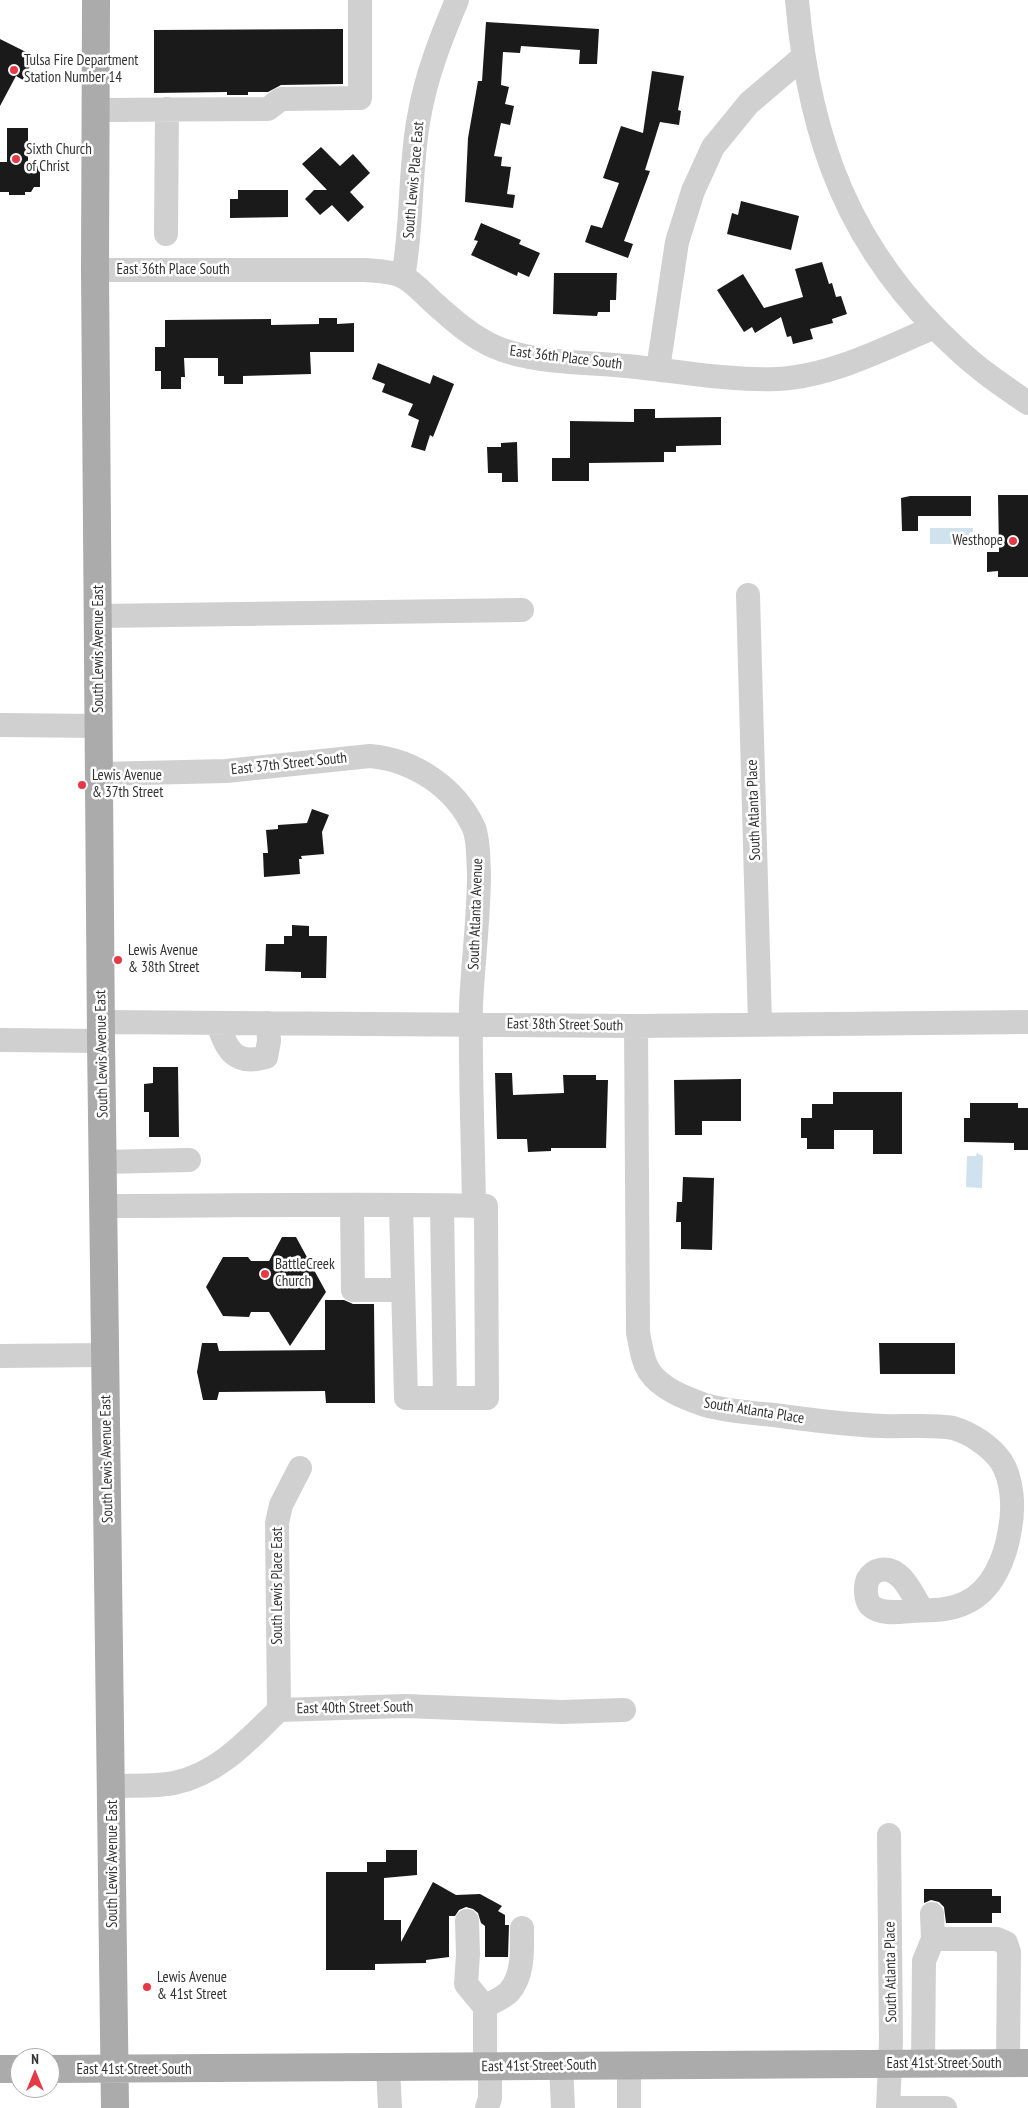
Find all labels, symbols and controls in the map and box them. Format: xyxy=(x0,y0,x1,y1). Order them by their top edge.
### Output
place label: Tulsa Fire Department Station Number 14 xyxy=(24,52,138,87)
marker: Tulsa Fire Department Station Number 14 xyxy=(8,64,20,76)
street label: South Lewis Place East xyxy=(400,121,428,239)
place label: Sixth Church of Christ xyxy=(26,141,92,176)
marker: Sixth Church of Christ xyxy=(10,153,22,165)
street label: East 36th Place South xyxy=(116,261,230,279)
street label: East 36th Place South xyxy=(509,342,623,374)
place label: Westhope xyxy=(952,532,1003,550)
marker: Westhope xyxy=(1007,535,1019,547)
street label: South Lewis Avenue East xyxy=(90,585,108,713)
street label: East 37th Street South xyxy=(230,749,348,779)
street label: South Atlanta Place xyxy=(743,759,765,861)
place label: Lewis Avenue & 37th Street xyxy=(92,767,163,802)
marker: Lewis Avenue & 37th Street xyxy=(76,779,88,791)
street label: South Atlanta Avenue xyxy=(465,858,487,970)
place label: Lewis Avenue & 38th Street xyxy=(128,942,199,977)
marker: Lewis Avenue & 38th Street xyxy=(112,954,124,966)
street label: South Lewis Avenue East xyxy=(92,990,112,1118)
street label: East 38th Street South xyxy=(507,1015,623,1035)
place label: BattleCreek Church xyxy=(275,1256,335,1291)
marker: BattleCreek Church xyxy=(259,1268,271,1280)
street label: South Atlanta Place xyxy=(703,1394,805,1428)
street label: South Lewis Avenue East xyxy=(97,1395,117,1523)
street label: South Lewis Place East xyxy=(269,1527,287,1645)
street label: East 40th Street South xyxy=(297,1698,413,1718)
street label: South Lewis Avenue East xyxy=(104,1800,122,1928)
street label: South Atlanta Place xyxy=(881,1921,901,2023)
place label: Lewis Avenue & 41st Street xyxy=(157,1969,227,2004)
marker: Lewis Avenue & 41st Street xyxy=(141,1981,153,1993)
north arrow xyxy=(10,2048,60,2098)
text: N xyxy=(31,2050,39,2068)
street label: East 41st Street South xyxy=(886,2055,1002,2073)
street label: East 41st Street South xyxy=(481,2056,597,2076)
street label: East 41st Street South xyxy=(76,2061,192,2079)

